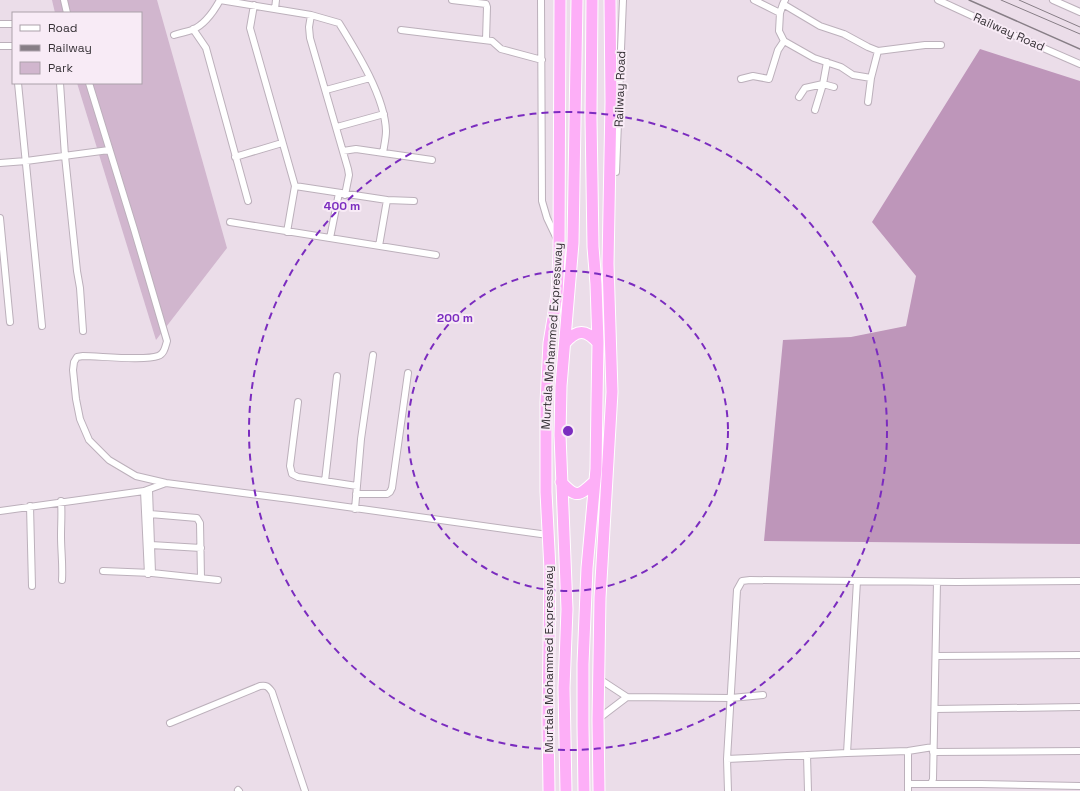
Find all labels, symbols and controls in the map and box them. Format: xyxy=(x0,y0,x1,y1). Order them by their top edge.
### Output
street label: Railway Road xyxy=(971,9,1047,55)
legend xyxy=(12,12,142,84)
text: Road xyxy=(48,20,77,36)
text: Railway xyxy=(48,40,92,56)
street label: Railway Road xyxy=(611,50,629,128)
text: Park xyxy=(48,60,73,76)
text: 400 m xyxy=(324,198,360,214)
street label: Murtala Mohammed Expressway xyxy=(537,242,567,430)
text: 200 m xyxy=(437,310,473,326)
centre of rings xyxy=(561,424,575,438)
street label: Murtala Mohammed Expressway xyxy=(541,565,557,753)

